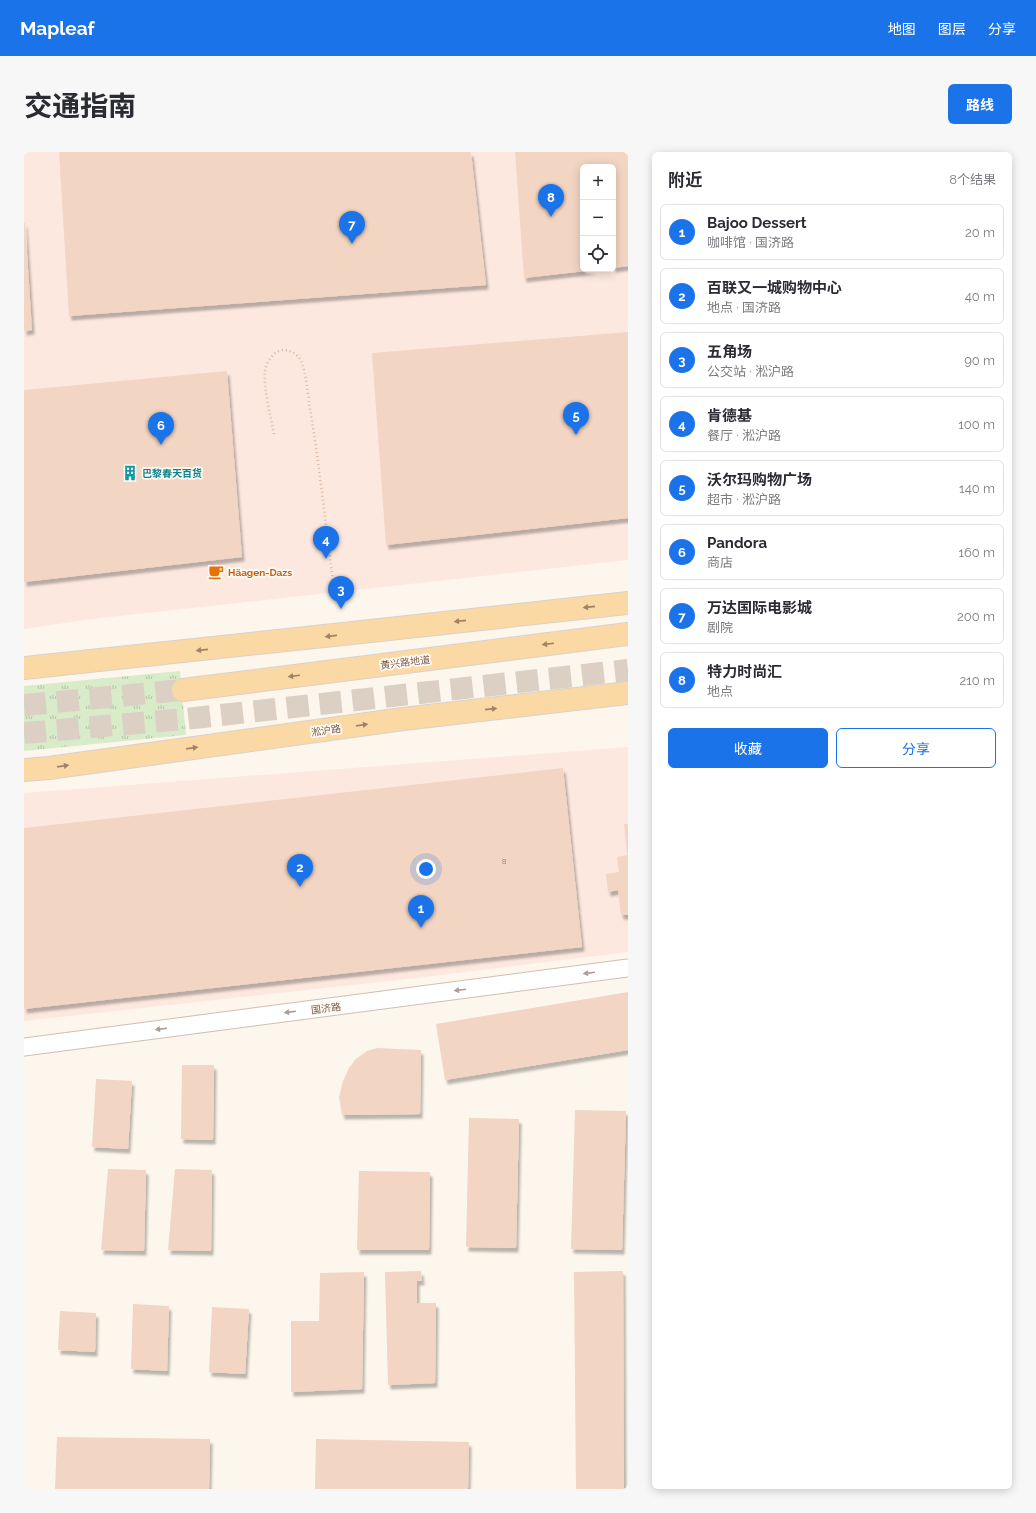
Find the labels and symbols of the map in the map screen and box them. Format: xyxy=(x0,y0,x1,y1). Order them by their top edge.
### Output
pin: 8 xyxy=(538,184,564,217)
pin: 7 xyxy=(339,211,365,244)
pin: 5 xyxy=(563,402,589,435)
pin: 6 xyxy=(148,412,174,445)
building icon: 巴黎春天百货 xyxy=(121,464,139,482)
place label: 巴黎春天百货 xyxy=(142,467,202,479)
pin: 4 xyxy=(313,526,339,559)
cafe icon: Häagen-Dazs xyxy=(207,563,225,581)
place label: Häagen-Dazs xyxy=(228,567,292,578)
pin: 3 xyxy=(328,576,354,609)
one-way arrow xyxy=(583,604,595,610)
one-way arrow xyxy=(454,618,466,625)
one-way arrow xyxy=(325,633,337,639)
one-way arrow xyxy=(542,641,554,647)
one-way arrow xyxy=(196,646,208,653)
street label: 黄兴路地道 xyxy=(380,654,431,671)
one-way arrow xyxy=(288,673,300,679)
one-way arrow xyxy=(485,706,497,713)
one-way arrow xyxy=(356,722,368,728)
street label: 淞沪路 xyxy=(310,723,342,738)
one-way arrow xyxy=(186,745,198,751)
one-way arrow xyxy=(57,763,69,769)
pin: 2 xyxy=(287,854,313,887)
house number: 8 xyxy=(502,856,507,866)
your location xyxy=(416,859,436,879)
pin: 1 xyxy=(408,895,434,928)
one-way arrow xyxy=(583,970,595,976)
one-way arrow xyxy=(454,987,466,993)
street label: 国济路 xyxy=(311,1001,342,1016)
one-way arrow xyxy=(284,1009,296,1015)
one-way arrow xyxy=(155,1026,167,1032)

